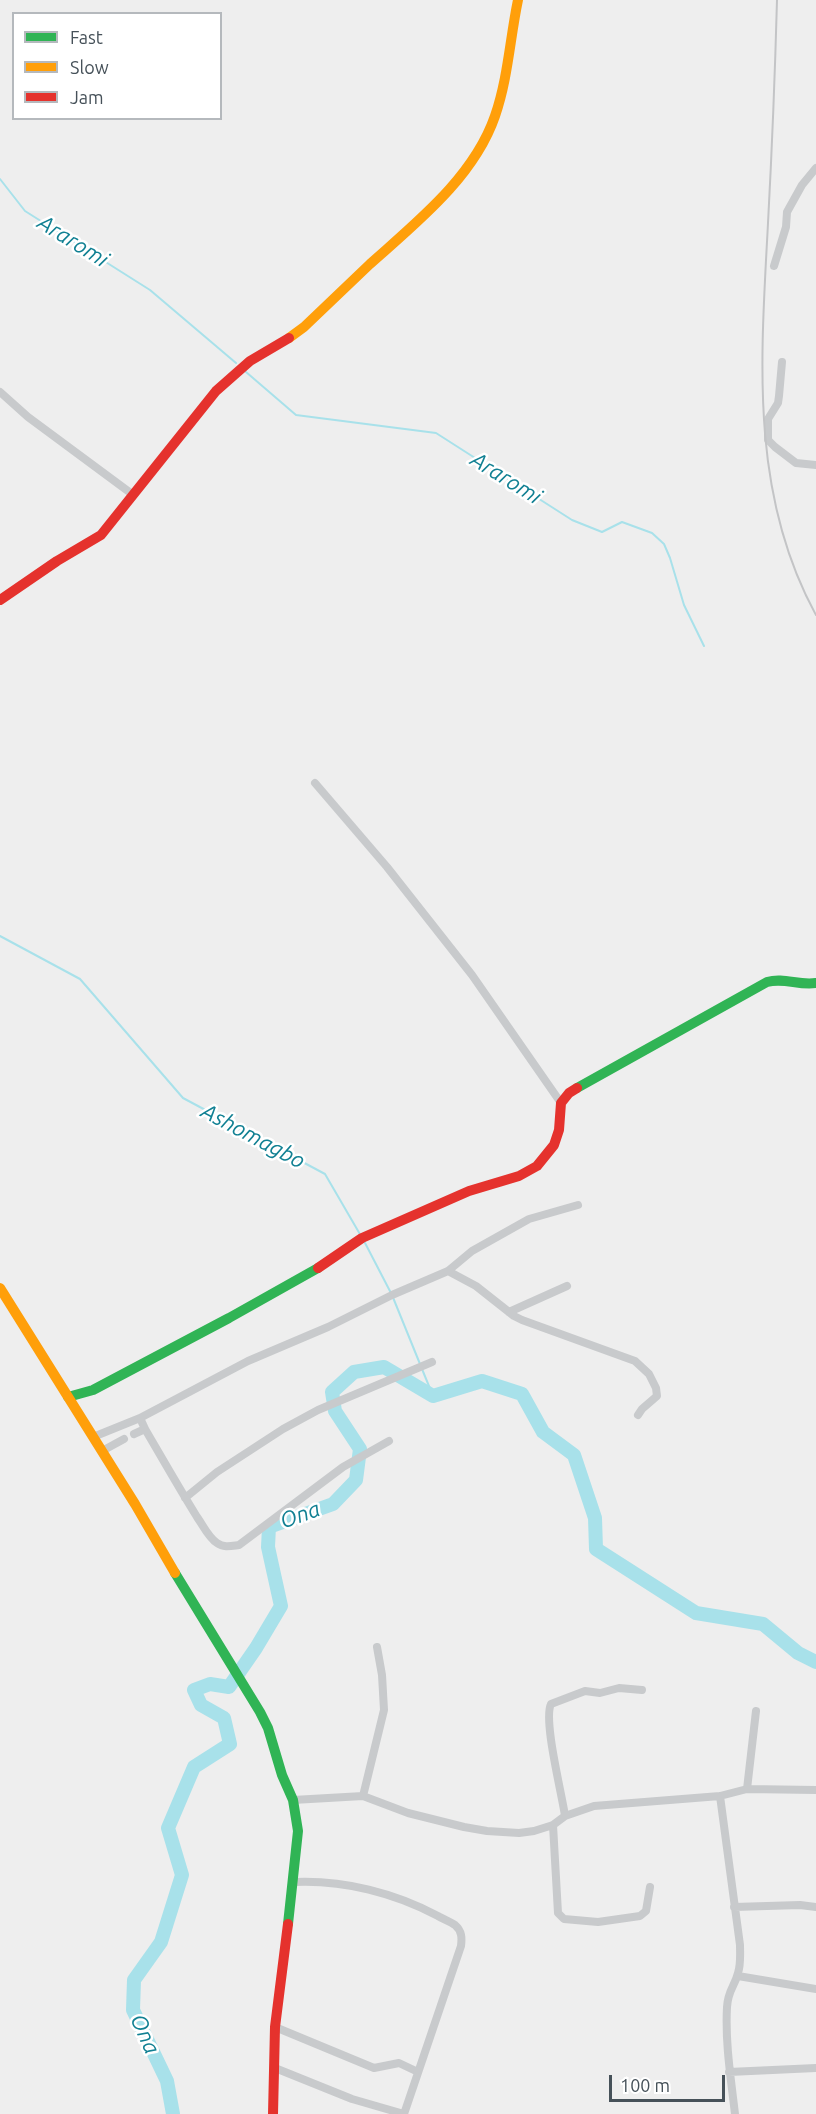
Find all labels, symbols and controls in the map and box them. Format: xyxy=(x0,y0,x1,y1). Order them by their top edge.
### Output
legend xyxy=(12,12,222,120)
text: Fast xyxy=(70,27,103,47)
text: Slow xyxy=(70,57,109,77)
text: Jam xyxy=(70,87,104,107)
water label: Araromi xyxy=(33,209,113,273)
water label: Araromi xyxy=(466,446,546,510)
water label: Ashomagbo xyxy=(197,1098,309,1174)
water label: Ona xyxy=(276,1496,324,1534)
water label: Ona xyxy=(125,2010,165,2058)
scale bar xyxy=(612,2063,728,2101)
text: 100 m xyxy=(620,2075,670,2095)

